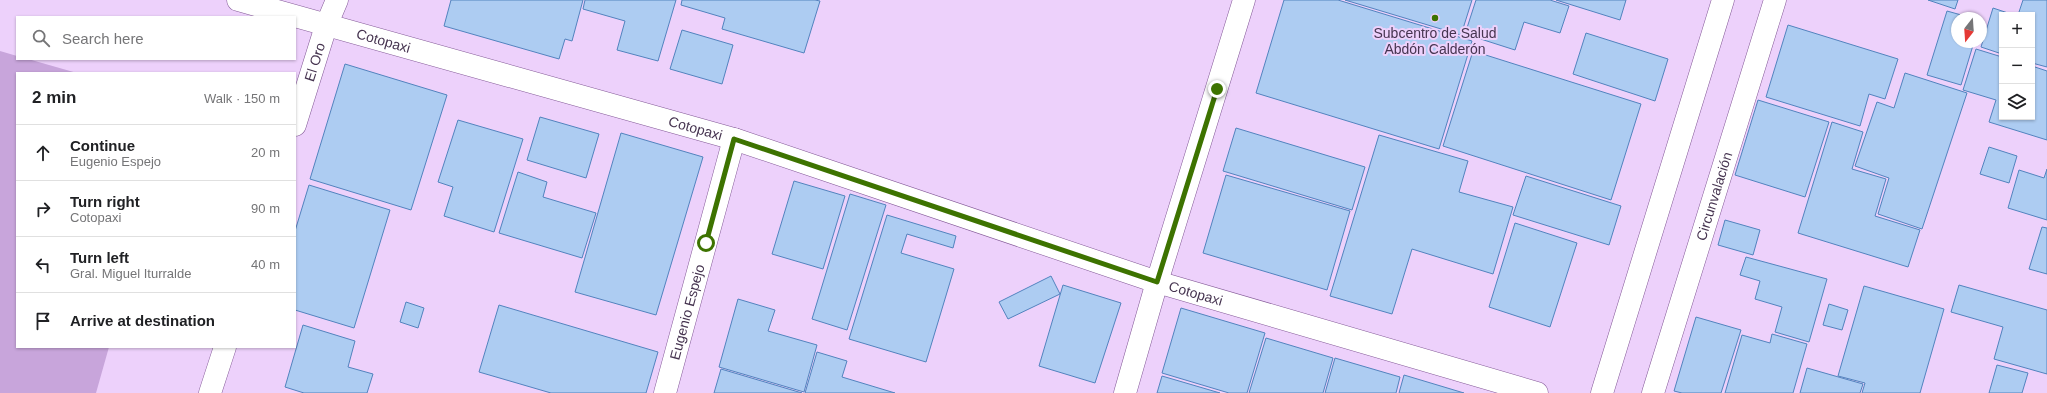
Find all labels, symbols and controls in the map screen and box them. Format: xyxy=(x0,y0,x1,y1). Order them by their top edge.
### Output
north arrow xyxy=(1951,12,1987,48)
map controls xyxy=(1999,12,2035,120)
button: + xyxy=(1999,12,2035,48)
marker: Subcentro de Salud Abdón Calderón xyxy=(1430,13,1440,23)
search box xyxy=(16,16,296,60)
place label: Subcentro de Salud Abdón Calderón xyxy=(1374,25,1496,57)
street label: Cotopaxi xyxy=(355,26,412,56)
icon: search xyxy=(30,27,52,49)
text: Search here xyxy=(62,30,144,47)
street label: El Oro xyxy=(301,40,328,83)
button: − xyxy=(1999,48,2035,84)
route end xyxy=(1208,80,1226,98)
button: layers xyxy=(1999,84,2035,120)
text: 2 min xyxy=(32,88,76,107)
text: Walk · 150 m xyxy=(204,91,280,106)
street label: Cotopaxi xyxy=(667,113,724,143)
text: Continue xyxy=(70,137,135,154)
icon: ahead xyxy=(32,142,54,164)
text: 20 m xyxy=(251,145,280,160)
street label: Circunvalación xyxy=(1693,150,1735,243)
text: Eugenio Espejo xyxy=(70,154,161,169)
text: Turn right xyxy=(70,193,140,210)
icon: right xyxy=(32,198,54,220)
text: 90 m xyxy=(251,201,280,216)
text: Cotopaxi xyxy=(70,210,121,225)
route start xyxy=(697,234,715,252)
text: Turn left xyxy=(70,249,129,266)
icon: left xyxy=(32,254,54,276)
text: 40 m xyxy=(251,257,280,272)
street label: Eugenio Espejo xyxy=(666,262,708,361)
text: Gral. Miguel Iturralde xyxy=(70,266,191,281)
street label: Cotopaxi xyxy=(1167,278,1225,309)
icon: arrive xyxy=(32,310,54,332)
text: Arrive at destination xyxy=(70,312,215,329)

